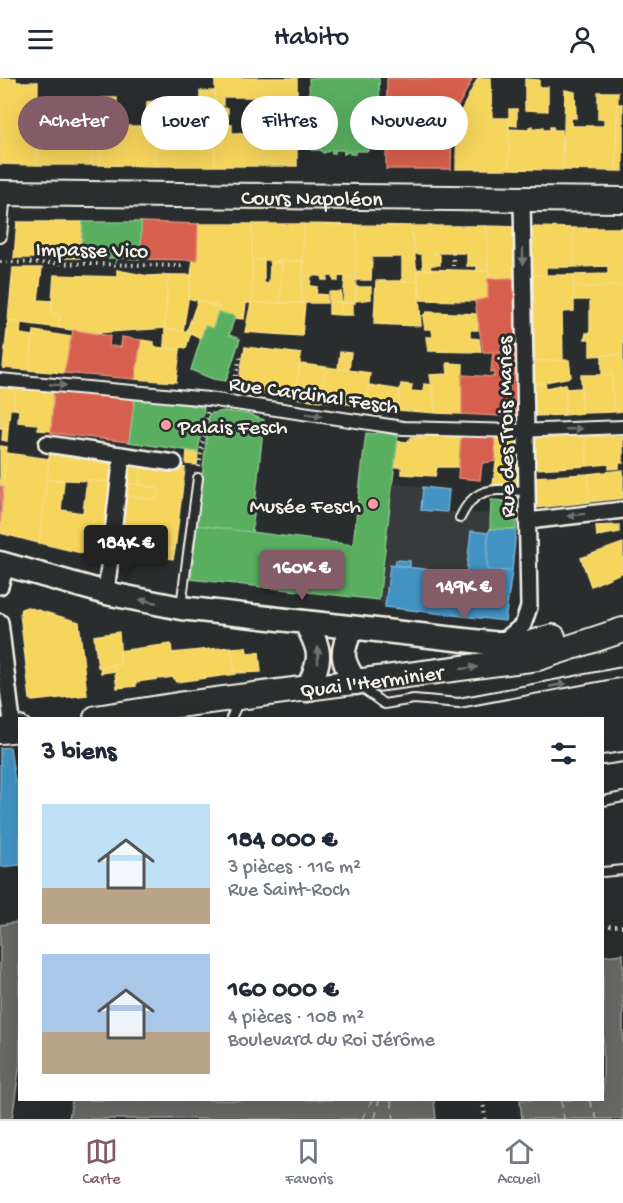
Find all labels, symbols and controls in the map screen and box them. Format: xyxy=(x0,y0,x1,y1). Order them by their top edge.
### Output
icon: menu xyxy=(24,23,57,56)
text: Habito xyxy=(274,23,349,55)
icon: person xyxy=(566,23,599,56)
chip: Acheter xyxy=(18,96,129,150)
chip: Louer xyxy=(141,96,229,150)
chip: Filtres xyxy=(241,96,338,150)
chip: Nouveau xyxy=(350,96,468,150)
street label: Cours Napoléon xyxy=(241,187,383,214)
street label: Impasse Vico xyxy=(35,238,148,266)
one-way arrow xyxy=(518,247,528,266)
street label: Rue des Trois Maries xyxy=(493,335,523,518)
street label: Rue Cardinal Fesch xyxy=(227,372,400,422)
one-way arrow xyxy=(49,380,68,389)
one-way arrow xyxy=(305,410,324,419)
place label: Palais Fesch xyxy=(177,416,288,442)
marker: Palais Fesch xyxy=(159,418,173,432)
one-way arrow xyxy=(565,424,584,433)
place label: Musée Fesch xyxy=(249,495,361,521)
marker: Musée Fesch xyxy=(366,497,380,511)
one-way arrow xyxy=(566,511,585,520)
pin: 184K € xyxy=(77,525,175,576)
text: 184K € xyxy=(98,533,154,556)
pin: 160K € xyxy=(253,550,351,601)
text: 160K € xyxy=(273,558,331,581)
pin: 149K € xyxy=(415,569,513,620)
text: 149K € xyxy=(436,577,492,600)
one-way arrow xyxy=(138,596,157,605)
one-way arrow xyxy=(313,646,323,665)
street label: Quai l'Herminier xyxy=(299,661,447,706)
one-way arrow xyxy=(460,663,479,673)
one-way arrow xyxy=(549,680,568,689)
icon: filters xyxy=(547,737,580,770)
text: 3 biens xyxy=(42,738,116,769)
text: 184 000 € xyxy=(228,826,337,857)
icon: home xyxy=(90,828,162,900)
text: 3 pièces · 116 m² xyxy=(228,857,361,880)
text: Rue Saint-Roch xyxy=(228,880,350,903)
text: 160 000 € xyxy=(228,976,339,1007)
icon: home xyxy=(90,978,162,1050)
text: 4 pièces · 108 m² xyxy=(228,1007,364,1030)
text: Boulevard du Roi Jérôme xyxy=(228,1030,435,1053)
tab: Carte xyxy=(82,1135,120,1190)
tab: Favoris xyxy=(285,1135,333,1190)
tab: Accueil xyxy=(498,1135,541,1190)

